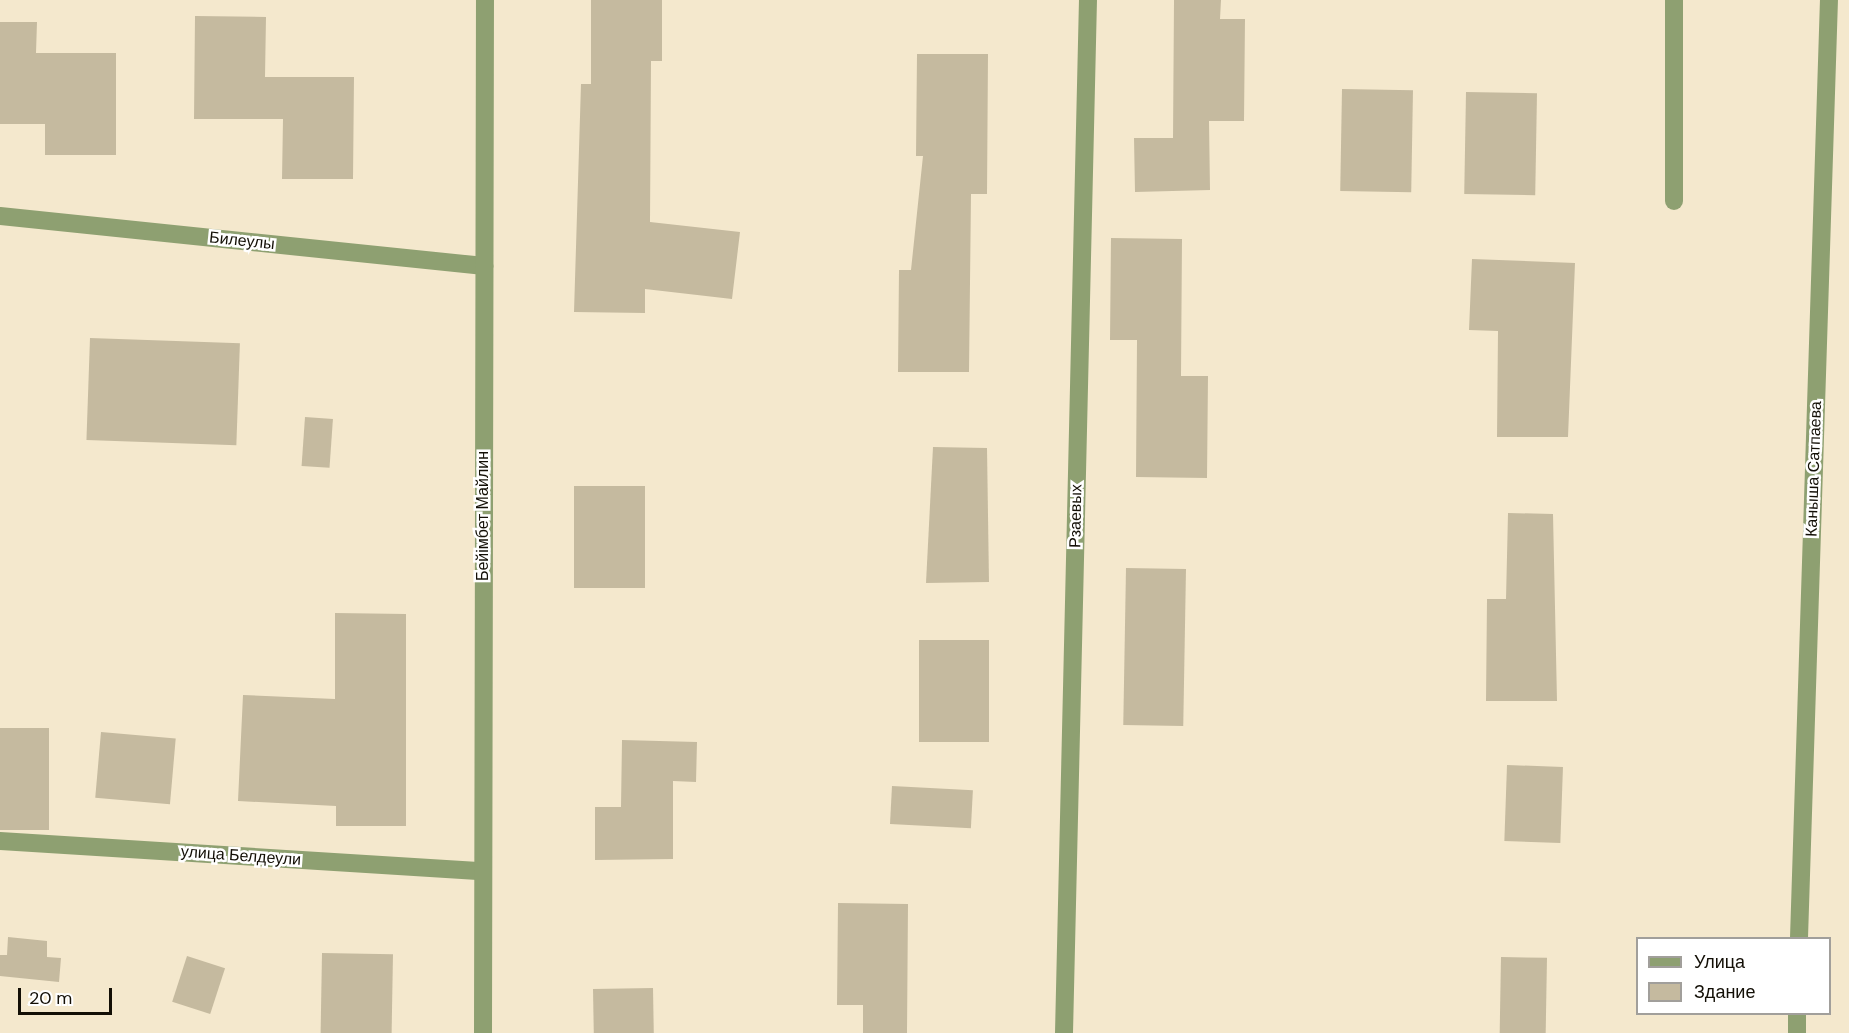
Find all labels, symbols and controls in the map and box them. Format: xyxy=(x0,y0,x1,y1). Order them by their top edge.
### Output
street label: Билеулы xyxy=(208,228,276,254)
street label: Каныша Сатпаева xyxy=(1802,401,1826,537)
street label: Бейімбет Майлин xyxy=(473,451,493,581)
street label: Рзаевых xyxy=(1066,484,1086,548)
street label: улица Белдеули xyxy=(180,842,302,870)
legend xyxy=(1636,937,1831,1015)
text: Улица xyxy=(1694,950,1745,974)
scale bar xyxy=(21,976,116,1014)
text: Здание xyxy=(1694,980,1755,1004)
text: 20 m xyxy=(29,986,72,1010)

